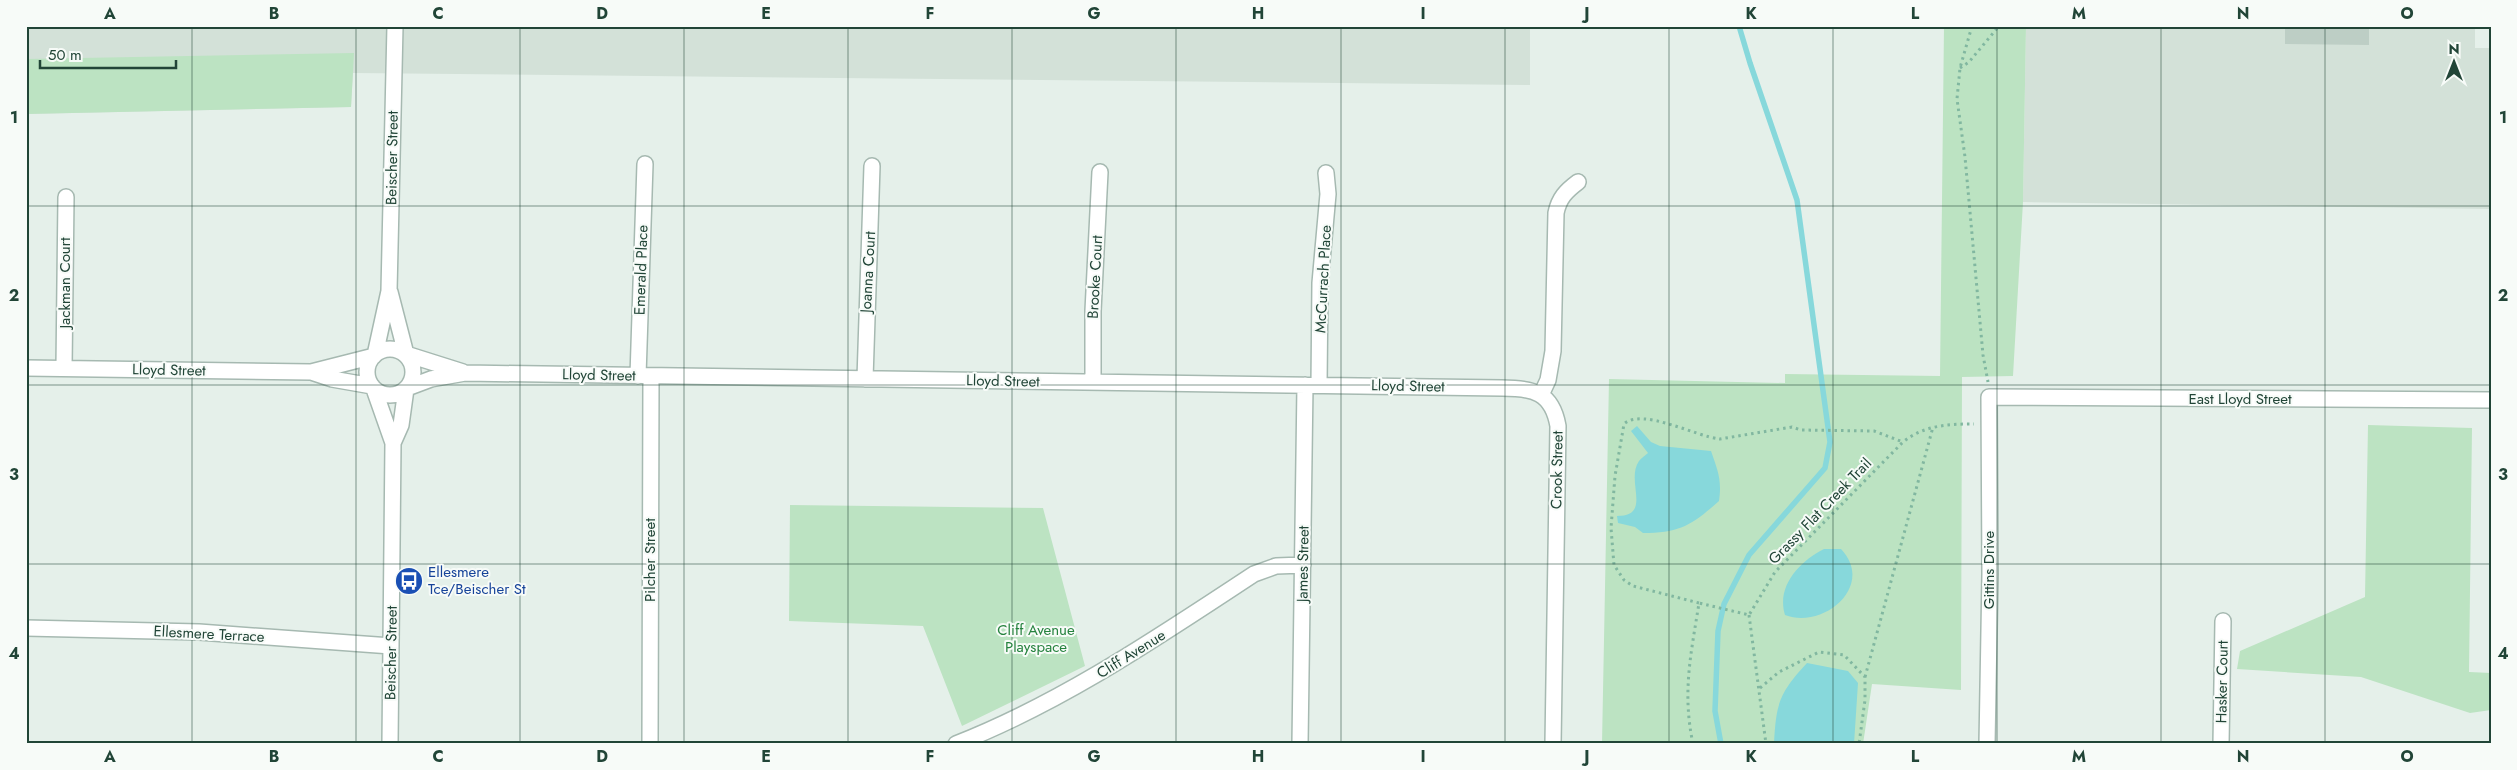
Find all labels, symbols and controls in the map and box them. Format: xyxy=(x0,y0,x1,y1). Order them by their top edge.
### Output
text: A xyxy=(103,2,116,25)
text: B xyxy=(269,2,279,25)
text: C xyxy=(432,2,444,25)
text: D xyxy=(596,2,608,25)
text: E xyxy=(761,2,771,25)
text: F xyxy=(926,2,934,25)
text: G xyxy=(1087,2,1101,25)
text: H xyxy=(1252,2,1264,25)
text: I xyxy=(1420,2,1426,25)
text: J xyxy=(1581,2,1590,25)
text: K xyxy=(1745,2,1757,25)
text: L xyxy=(1911,2,1920,25)
text: M xyxy=(2072,2,2086,25)
text: N xyxy=(2237,2,2249,25)
text: O xyxy=(2400,2,2414,25)
scale bar xyxy=(40,38,176,70)
north arrow xyxy=(2430,38,2480,88)
text: N xyxy=(2448,39,2460,59)
text: 50 m xyxy=(48,44,82,66)
text: 1 xyxy=(10,106,18,129)
text: 1 xyxy=(2499,106,2507,129)
street label: Beischer Street xyxy=(380,110,404,205)
street label: Emerald Place xyxy=(628,224,654,316)
street label: McCurrach Place xyxy=(1309,224,1337,334)
street label: Joanna Court xyxy=(855,230,881,315)
street label: Brooke Court xyxy=(1082,234,1108,319)
street label: Jackman Court xyxy=(54,237,76,330)
text: 2 xyxy=(9,284,19,307)
text: 2 xyxy=(2498,284,2508,307)
street label: Lloyd Street xyxy=(132,358,206,382)
street label: Lloyd Street xyxy=(562,363,636,387)
street label: Lloyd Street xyxy=(966,369,1040,393)
street label: Lloyd Street xyxy=(1371,374,1445,398)
street label: East Lloyd Street xyxy=(2188,388,2292,410)
street label: Crook Street xyxy=(1545,430,1569,509)
street label: Grassy Flat Creek Trail xyxy=(1763,453,1877,569)
text: 3 xyxy=(9,463,19,486)
text: 3 xyxy=(2498,463,2508,486)
street label: Pilcher Street xyxy=(639,518,661,602)
street label: James Street xyxy=(1291,525,1315,604)
street label: Gittins Drive xyxy=(1978,531,2000,609)
place label: Ellesmere Tce/Beischer St xyxy=(428,561,526,600)
bus stop icon: Ellesmere Tce/Beischer St xyxy=(394,566,424,596)
street label: Beischer Street xyxy=(379,605,403,700)
park label: Cliff Avenue Playspace xyxy=(997,619,1075,658)
street label: Ellesmere Terrace xyxy=(153,620,265,648)
street label: Cliff Avenue xyxy=(1092,624,1170,684)
street label: Hasker Court xyxy=(2210,640,2234,724)
text: 4 xyxy=(8,642,20,665)
text: 4 xyxy=(2497,642,2509,665)
text: A xyxy=(103,745,116,768)
text: B xyxy=(269,745,279,768)
text: C xyxy=(432,745,444,768)
text: D xyxy=(596,745,608,768)
text: E xyxy=(761,745,771,768)
text: F xyxy=(926,745,934,768)
text: G xyxy=(1087,745,1101,768)
text: H xyxy=(1252,745,1264,768)
text: I xyxy=(1420,745,1426,768)
text: J xyxy=(1581,745,1590,768)
text: K xyxy=(1745,745,1757,768)
text: L xyxy=(1911,745,1920,768)
text: M xyxy=(2072,745,2086,768)
text: N xyxy=(2237,745,2249,768)
text: O xyxy=(2400,745,2414,768)

